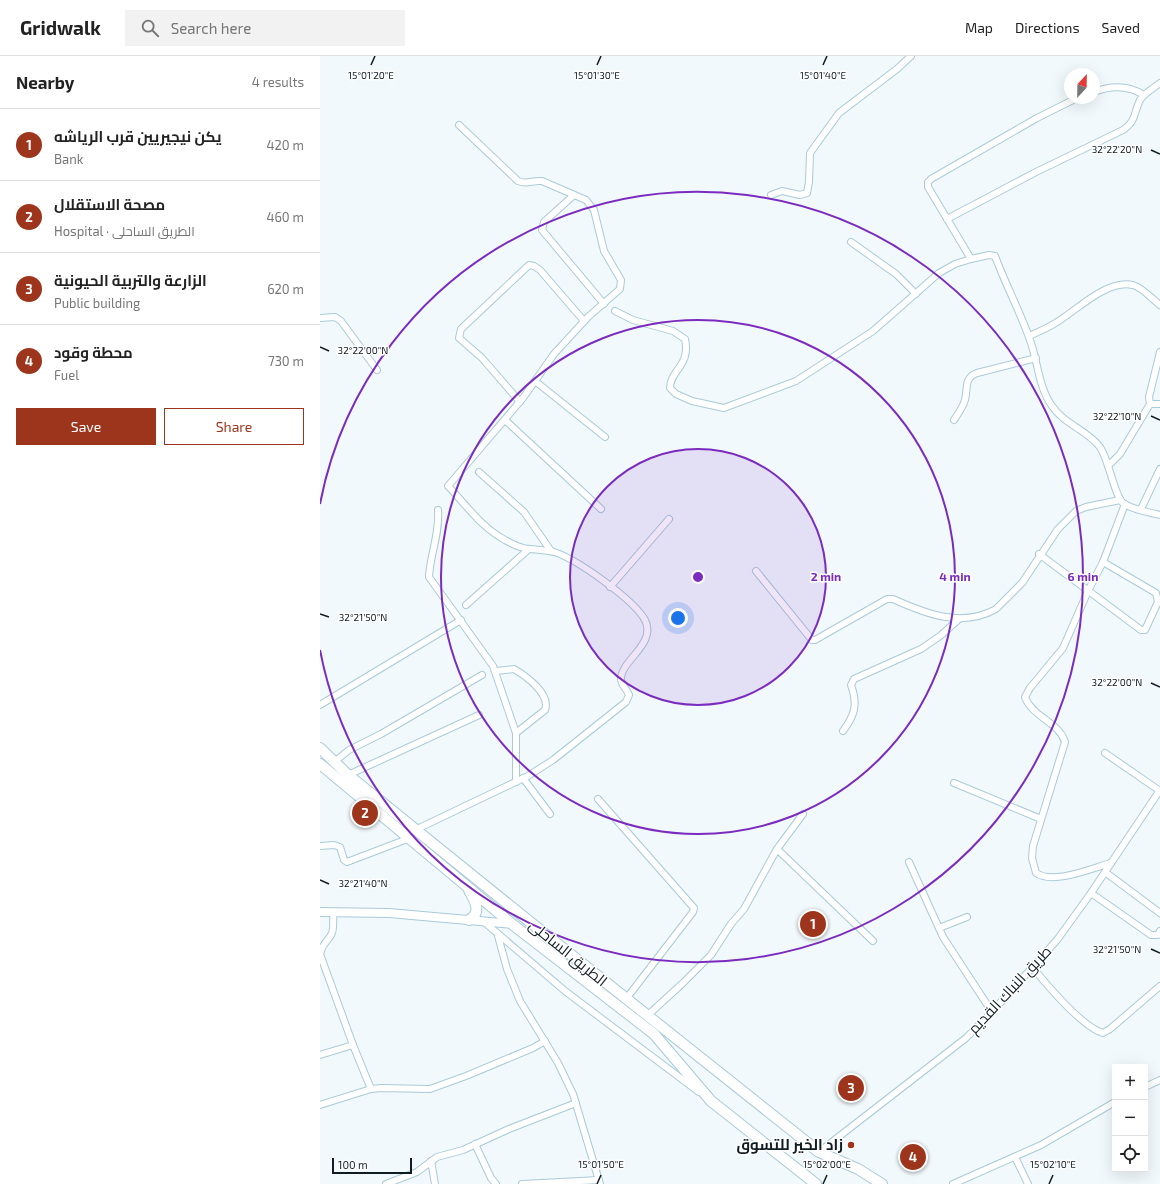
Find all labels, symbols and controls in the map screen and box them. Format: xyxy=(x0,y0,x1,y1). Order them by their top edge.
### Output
search box xyxy=(125,10,405,46)
text: Gridwalk xyxy=(20,16,101,39)
icon: search xyxy=(139,17,161,39)
text: Search here xyxy=(171,19,251,37)
text: Map xyxy=(965,19,993,36)
text: Directions xyxy=(1015,19,1080,36)
text: Saved xyxy=(1102,19,1140,36)
north arrow xyxy=(1064,68,1100,104)
text: 15°01'20"E xyxy=(348,69,394,81)
text: 15°01'30"E xyxy=(574,69,620,81)
text: 15°01'40"E xyxy=(800,69,846,81)
text: Nearby xyxy=(16,72,74,92)
text: 4 results xyxy=(252,74,304,90)
text: يكن نيجيريين قرب الرياشه xyxy=(54,127,222,145)
text: 1 xyxy=(26,137,32,153)
text: 420 m xyxy=(267,137,304,153)
text: 32°22'20"N xyxy=(1092,143,1142,155)
text: Bank xyxy=(54,151,83,167)
text: مصحة الاستقلال xyxy=(54,195,165,213)
text: 2 xyxy=(25,209,33,225)
text: 460 m xyxy=(266,209,304,225)
text: Hospital · الطريق الساحلى xyxy=(54,223,195,239)
text: الزارعة والتربية الحيونية xyxy=(54,271,207,289)
text: 3 xyxy=(25,281,33,297)
text: 620 m xyxy=(267,281,304,297)
text: Public building xyxy=(54,295,140,311)
text: محطة وقود xyxy=(54,343,133,361)
text: 32°22'00"N xyxy=(338,344,388,356)
text: 4 xyxy=(25,353,33,369)
text: 730 m xyxy=(268,353,304,369)
text: Fuel xyxy=(54,367,79,383)
button: Save xyxy=(16,408,156,445)
button: Share xyxy=(164,408,304,445)
text: 32°22'10"N xyxy=(1093,410,1141,422)
text: 2 min xyxy=(811,569,841,583)
text: 4 min xyxy=(939,569,971,583)
text: 6 min xyxy=(1068,569,1098,583)
centre of rings xyxy=(691,570,705,584)
your location xyxy=(668,608,688,628)
text: 32°21'50"N xyxy=(339,611,387,623)
text: 32°22'00"N xyxy=(1092,676,1142,688)
pin: 2 xyxy=(352,798,378,828)
text: 32°21'40"N xyxy=(338,877,388,889)
pin: 1 xyxy=(800,909,826,939)
street label: الطريق الساحلى xyxy=(525,915,611,991)
street label: طريق النباك القديم xyxy=(964,942,1056,1038)
text: 32°21'50"N xyxy=(1093,943,1141,955)
map controls xyxy=(1112,1064,1148,1172)
button: + xyxy=(1112,1064,1148,1100)
pin: 3 xyxy=(838,1073,864,1103)
button: − xyxy=(1112,1100,1148,1136)
place label: زاد الخير للتسوق xyxy=(736,1135,843,1154)
button: locate xyxy=(1112,1136,1148,1172)
marker: زاد الخير للتسوق xyxy=(846,1140,856,1150)
pin: 4 xyxy=(900,1142,926,1172)
scale bar xyxy=(332,1156,412,1175)
text: 100 m xyxy=(338,1158,368,1171)
text: 15°01'50"E xyxy=(578,1158,624,1170)
text: 15°02'00"E xyxy=(803,1158,851,1170)
text: 15°02'10"E xyxy=(1030,1158,1076,1170)

